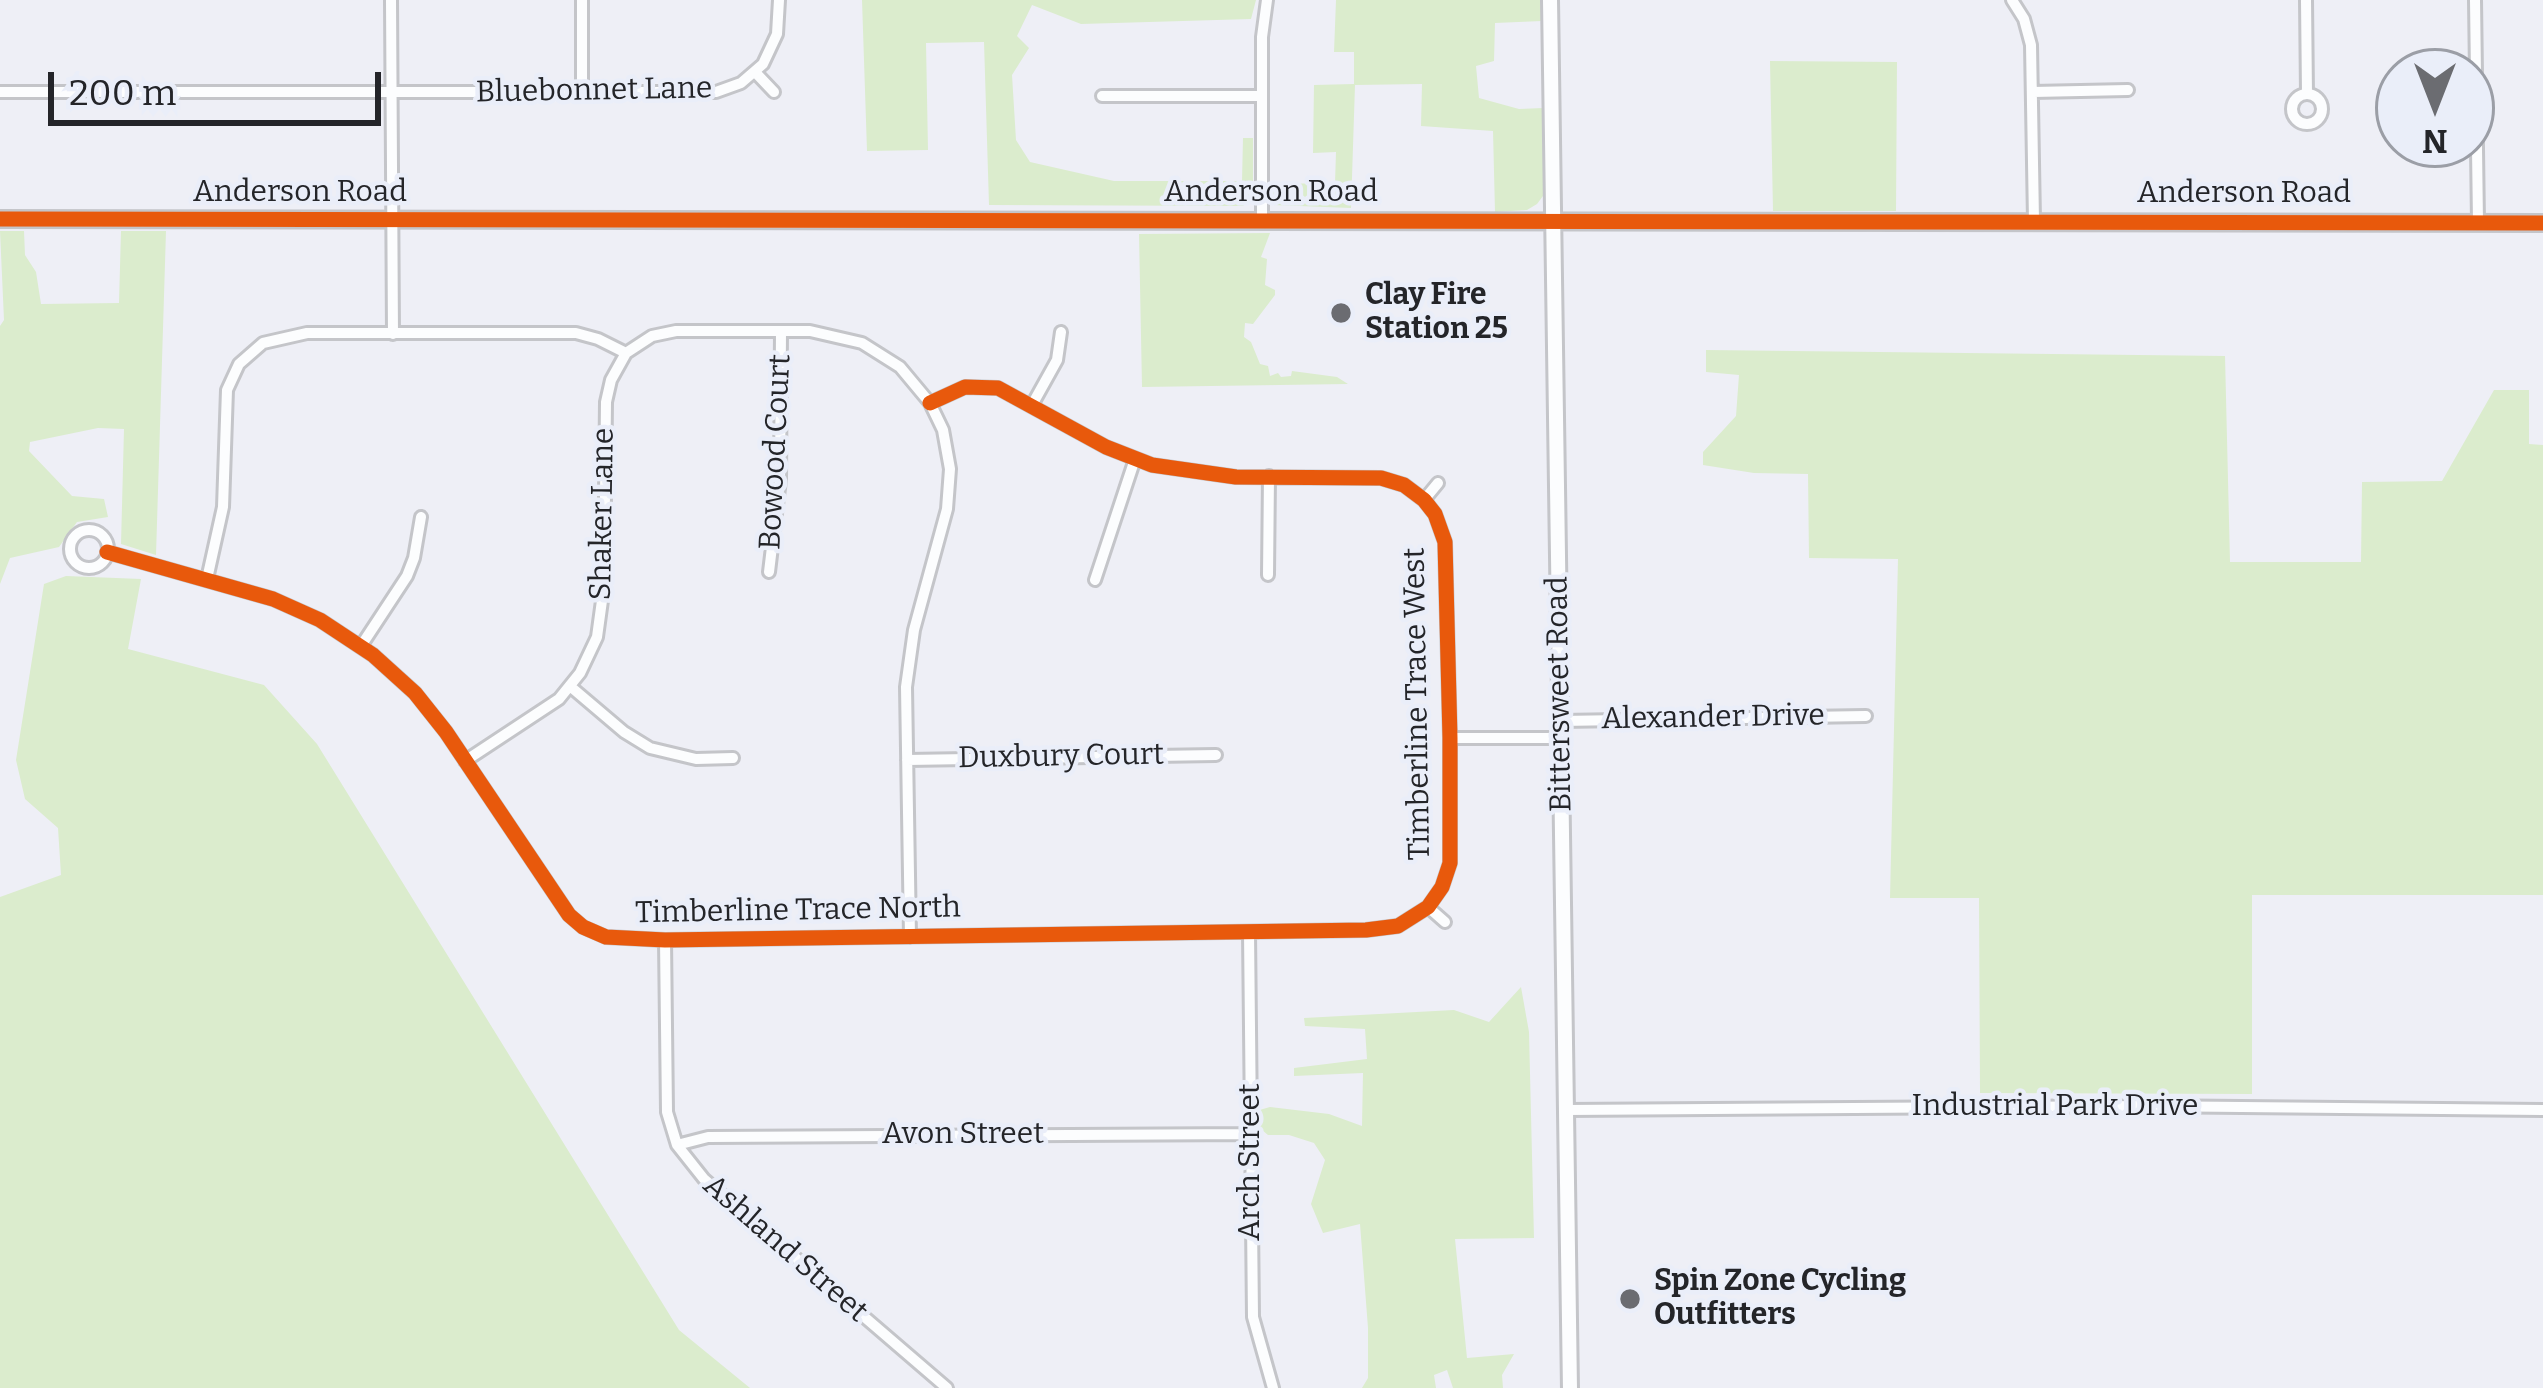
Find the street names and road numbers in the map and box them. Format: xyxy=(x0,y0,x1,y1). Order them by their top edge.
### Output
street label: Bluebonnet Lane xyxy=(475,71,713,111)
street label: Anderson Road xyxy=(193,175,407,211)
street label: Anderson Road xyxy=(1164,175,1378,211)
street label: Anderson Road xyxy=(2137,176,2351,212)
street label: Bowood Court xyxy=(753,353,799,551)
street label: Shaker Lane xyxy=(583,427,623,601)
street label: Timberline Trace West xyxy=(1397,547,1439,861)
street label: Bittersweet Road xyxy=(1540,576,1580,812)
street label: Alexander Drive xyxy=(1601,698,1825,738)
street label: Duxbury Court xyxy=(958,737,1164,777)
street label: Timberline Trace North xyxy=(635,890,961,932)
street label: Arch Street xyxy=(1233,1083,1269,1241)
street label: Industrial Park Drive xyxy=(1912,1089,2198,1125)
street label: Avon Street xyxy=(882,1117,1044,1153)
street label: Ashland Street xyxy=(695,1168,875,1330)

